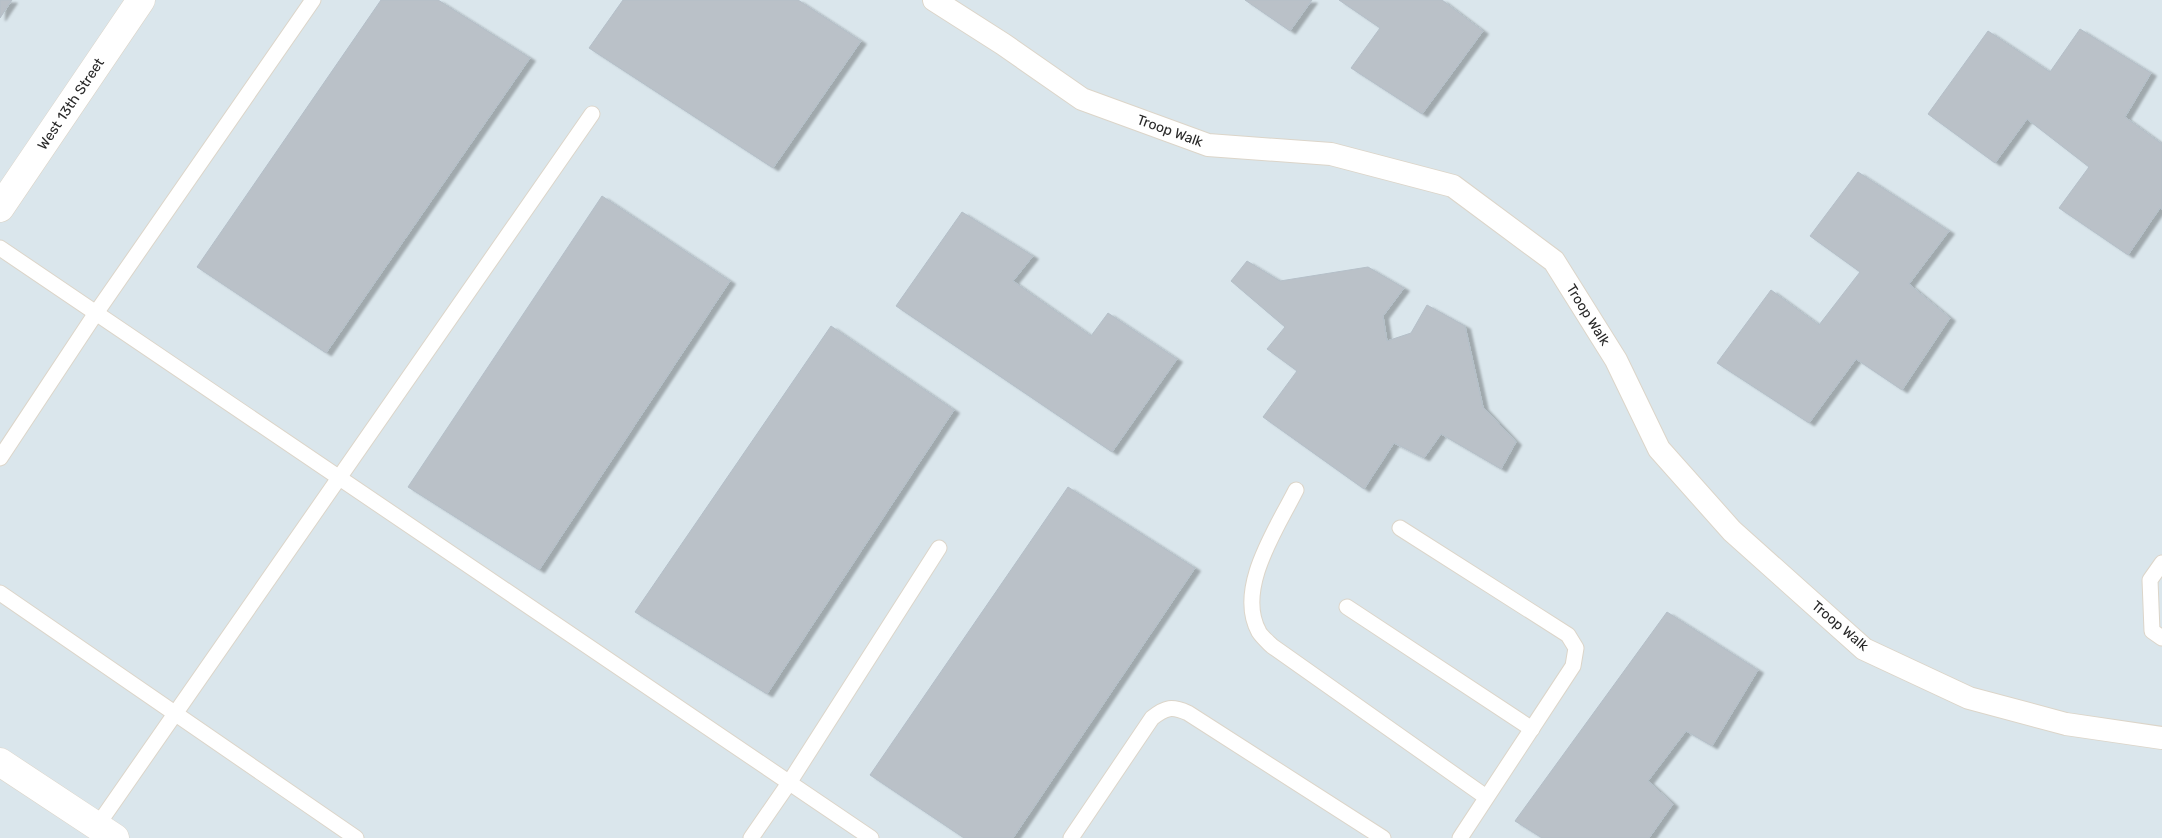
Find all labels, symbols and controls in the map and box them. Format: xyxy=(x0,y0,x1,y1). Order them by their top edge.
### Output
street label: West 13th Street xyxy=(34,54,108,153)
street label: Troop Walk xyxy=(1135,111,1206,151)
street label: Troop Walk xyxy=(1563,281,1614,349)
street label: Troop Walk xyxy=(1808,597,1872,655)

